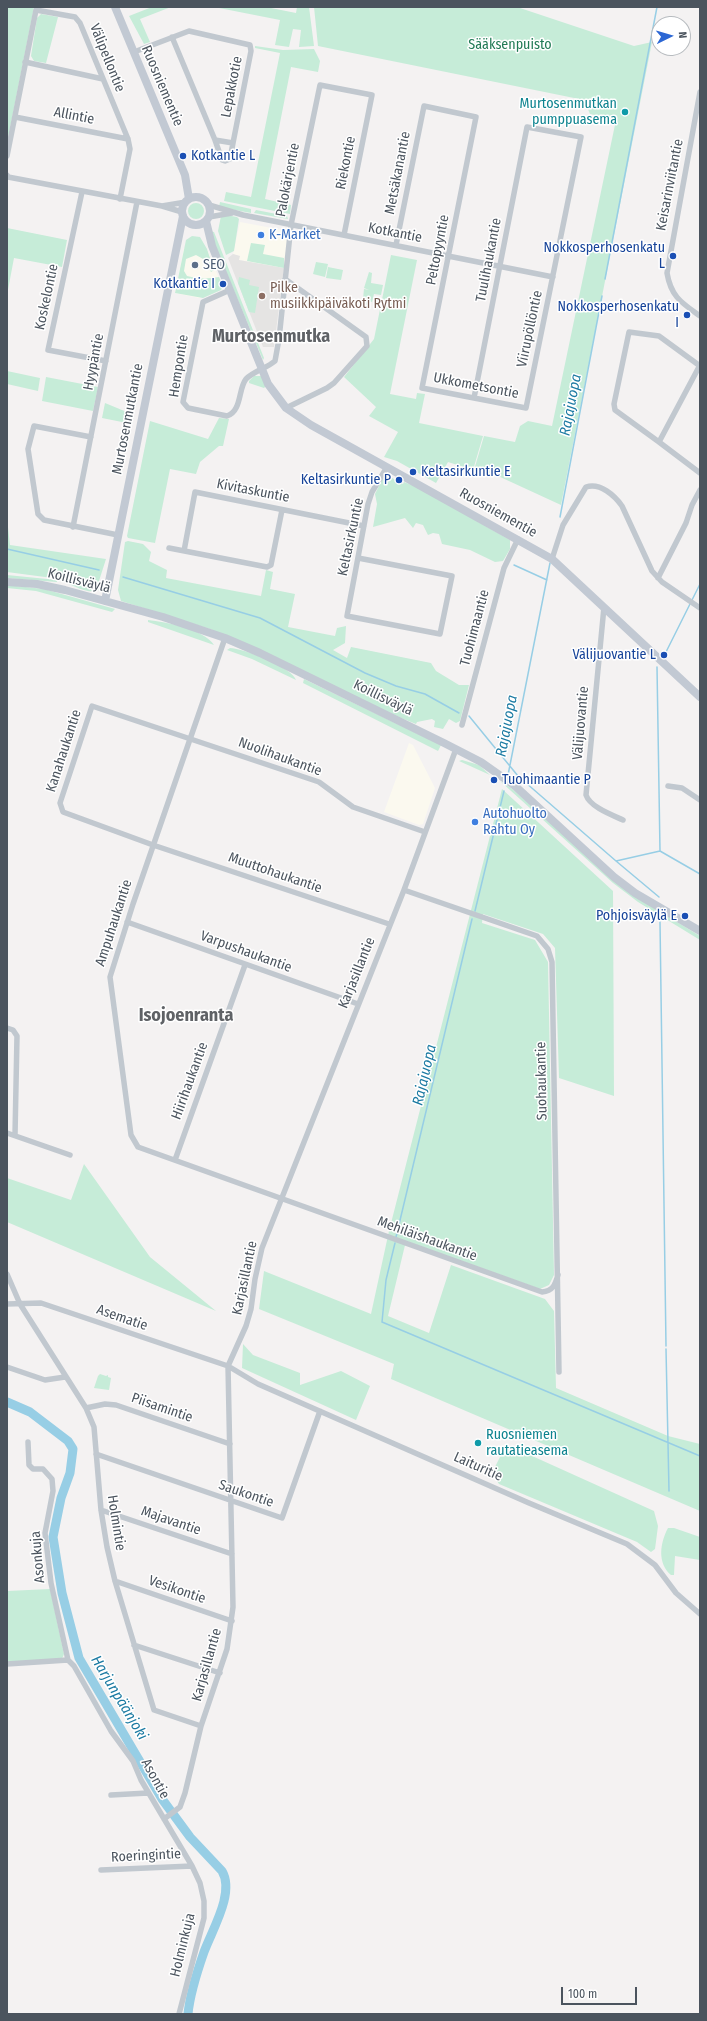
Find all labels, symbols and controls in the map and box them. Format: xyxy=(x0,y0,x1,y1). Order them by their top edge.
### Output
north arrow xyxy=(651,16,691,56)
street label: Välipellontie xyxy=(86,21,128,95)
text: N xyxy=(676,31,689,39)
park label: Sääksenpuisto xyxy=(468,37,552,53)
street label: Ruosniementie xyxy=(137,43,187,129)
street label: Lepakkotie xyxy=(218,55,246,119)
place label: Murtosenmutkan pumppuasema xyxy=(520,96,617,128)
street label: Allintie xyxy=(52,104,96,128)
marker: Murtosenmutkan pumppuasema xyxy=(620,107,630,117)
street label: Metsäkanantie xyxy=(382,130,414,216)
street label: Riekontie xyxy=(333,135,359,191)
street label: Keisarinviitantie xyxy=(653,138,687,232)
street label: Palokärjentie xyxy=(273,142,303,218)
place label: Kotkantie L xyxy=(191,148,255,164)
marker: Kotkantie L xyxy=(178,151,188,161)
street label: Peltopyyntie xyxy=(423,213,453,287)
street label: Tuulihaukantie xyxy=(473,217,505,303)
street label: Kotkantie xyxy=(367,220,423,246)
place label: K-Market xyxy=(269,227,321,243)
marker: K-Market xyxy=(256,230,266,240)
place label: Nokkosperhosenkatu L xyxy=(544,240,665,272)
marker: Nokkosperhosenkatu L xyxy=(668,251,678,261)
place label: SEO xyxy=(203,257,225,273)
marker: SEO xyxy=(190,260,200,270)
street label: Koskelontie xyxy=(32,262,62,332)
place label: Kotkantie I xyxy=(153,276,215,292)
marker: Kotkantie I xyxy=(218,279,228,289)
place label: Pilke musiikkipäiväkoti Rytmi xyxy=(270,280,406,312)
street label: Viirupöllöntie xyxy=(514,289,546,369)
marker: Pilke musiikkipäiväkoti Rytmi xyxy=(257,291,267,301)
place label: Nokkosperhosenkatu I xyxy=(558,299,679,332)
marker: Nokkosperhosenkatu I xyxy=(682,310,692,320)
district label: Murtosenmutka xyxy=(212,326,330,348)
street label: Hyypäntie xyxy=(80,332,108,392)
street label: Hempontie xyxy=(166,333,192,399)
street label: Murtosenmutkantie xyxy=(109,362,147,476)
street label: Ukkometsontie xyxy=(432,369,520,403)
water label: Rajajuopa xyxy=(556,373,586,437)
place label: Keltasirkuntie E xyxy=(421,464,510,480)
marker: Keltasirkuntie E xyxy=(408,467,418,477)
place label: Keltasirkuntie P xyxy=(301,472,391,488)
marker: Keltasirkuntie P xyxy=(394,475,404,485)
street label: Kivitaskuntie xyxy=(215,476,291,506)
street label: Ruosniementie xyxy=(456,485,540,541)
street label: Keltasirkuntie xyxy=(335,496,367,578)
street label: Koillisväylä xyxy=(46,565,112,597)
street label: Tuohimaantie xyxy=(457,588,493,668)
place label: Välijuovantie L xyxy=(573,647,656,663)
marker: Välijuovantie L xyxy=(659,650,669,660)
street label: Koillisväylä xyxy=(350,676,416,720)
street label: Välijuovantie xyxy=(569,685,593,761)
water label: Rajajuopa xyxy=(492,694,522,758)
street label: Kanahaukantie xyxy=(43,708,85,794)
street label: Nuolihaukantie xyxy=(236,734,324,780)
place label: Tuohimaantie P xyxy=(502,772,591,788)
marker: Tuohimaantie P xyxy=(489,775,499,785)
place label: Autohuolto Rahtu Oy xyxy=(483,806,547,838)
marker: Autohuolto Rahtu Oy xyxy=(470,817,480,827)
street label: Muuttohaukantie xyxy=(226,849,324,897)
street label: Ampuhaukantie xyxy=(92,878,136,968)
place label: Pohjoisväylä E xyxy=(596,908,677,924)
marker: Pohjoisväylä E xyxy=(680,911,690,921)
street label: Varpushaukantie xyxy=(198,928,294,976)
street label: Karjasillantie xyxy=(335,935,379,1011)
district label: Isojoenranta xyxy=(139,1005,233,1027)
street label: Hiirihaukantie xyxy=(168,1040,212,1122)
street label: Suohaukantie xyxy=(533,1041,551,1121)
water label: Rajajuopa xyxy=(409,1043,441,1107)
street label: Mehiläishaukantie xyxy=(375,1213,479,1265)
street label: Karjasillantie xyxy=(229,1239,261,1317)
street label: Asematie xyxy=(94,1301,150,1335)
street label: Piisamintie xyxy=(129,1390,195,1426)
place label: Ruosniemen rautatieasema xyxy=(486,1427,568,1460)
marker: Ruosniemen rautatieasema xyxy=(473,1438,483,1448)
street label: Laituritie xyxy=(451,1449,505,1485)
street label: Saukontie xyxy=(216,1477,276,1511)
street label: Holmintie xyxy=(103,1494,129,1552)
street label: Majavantie xyxy=(139,1503,203,1539)
street label: Asonkuja xyxy=(27,1530,49,1584)
street label: Vesikontie xyxy=(146,1572,208,1608)
street label: Karjasillantie xyxy=(189,1626,225,1704)
water label: Harjunpäänjoki xyxy=(87,1652,151,1744)
street label: Asontie xyxy=(137,1756,173,1802)
street label: Roeringintie xyxy=(111,1846,181,1866)
street label: Holminkuja xyxy=(167,1911,199,1979)
scale bar xyxy=(563,1979,639,2005)
text: 100 m xyxy=(568,1987,597,2001)

